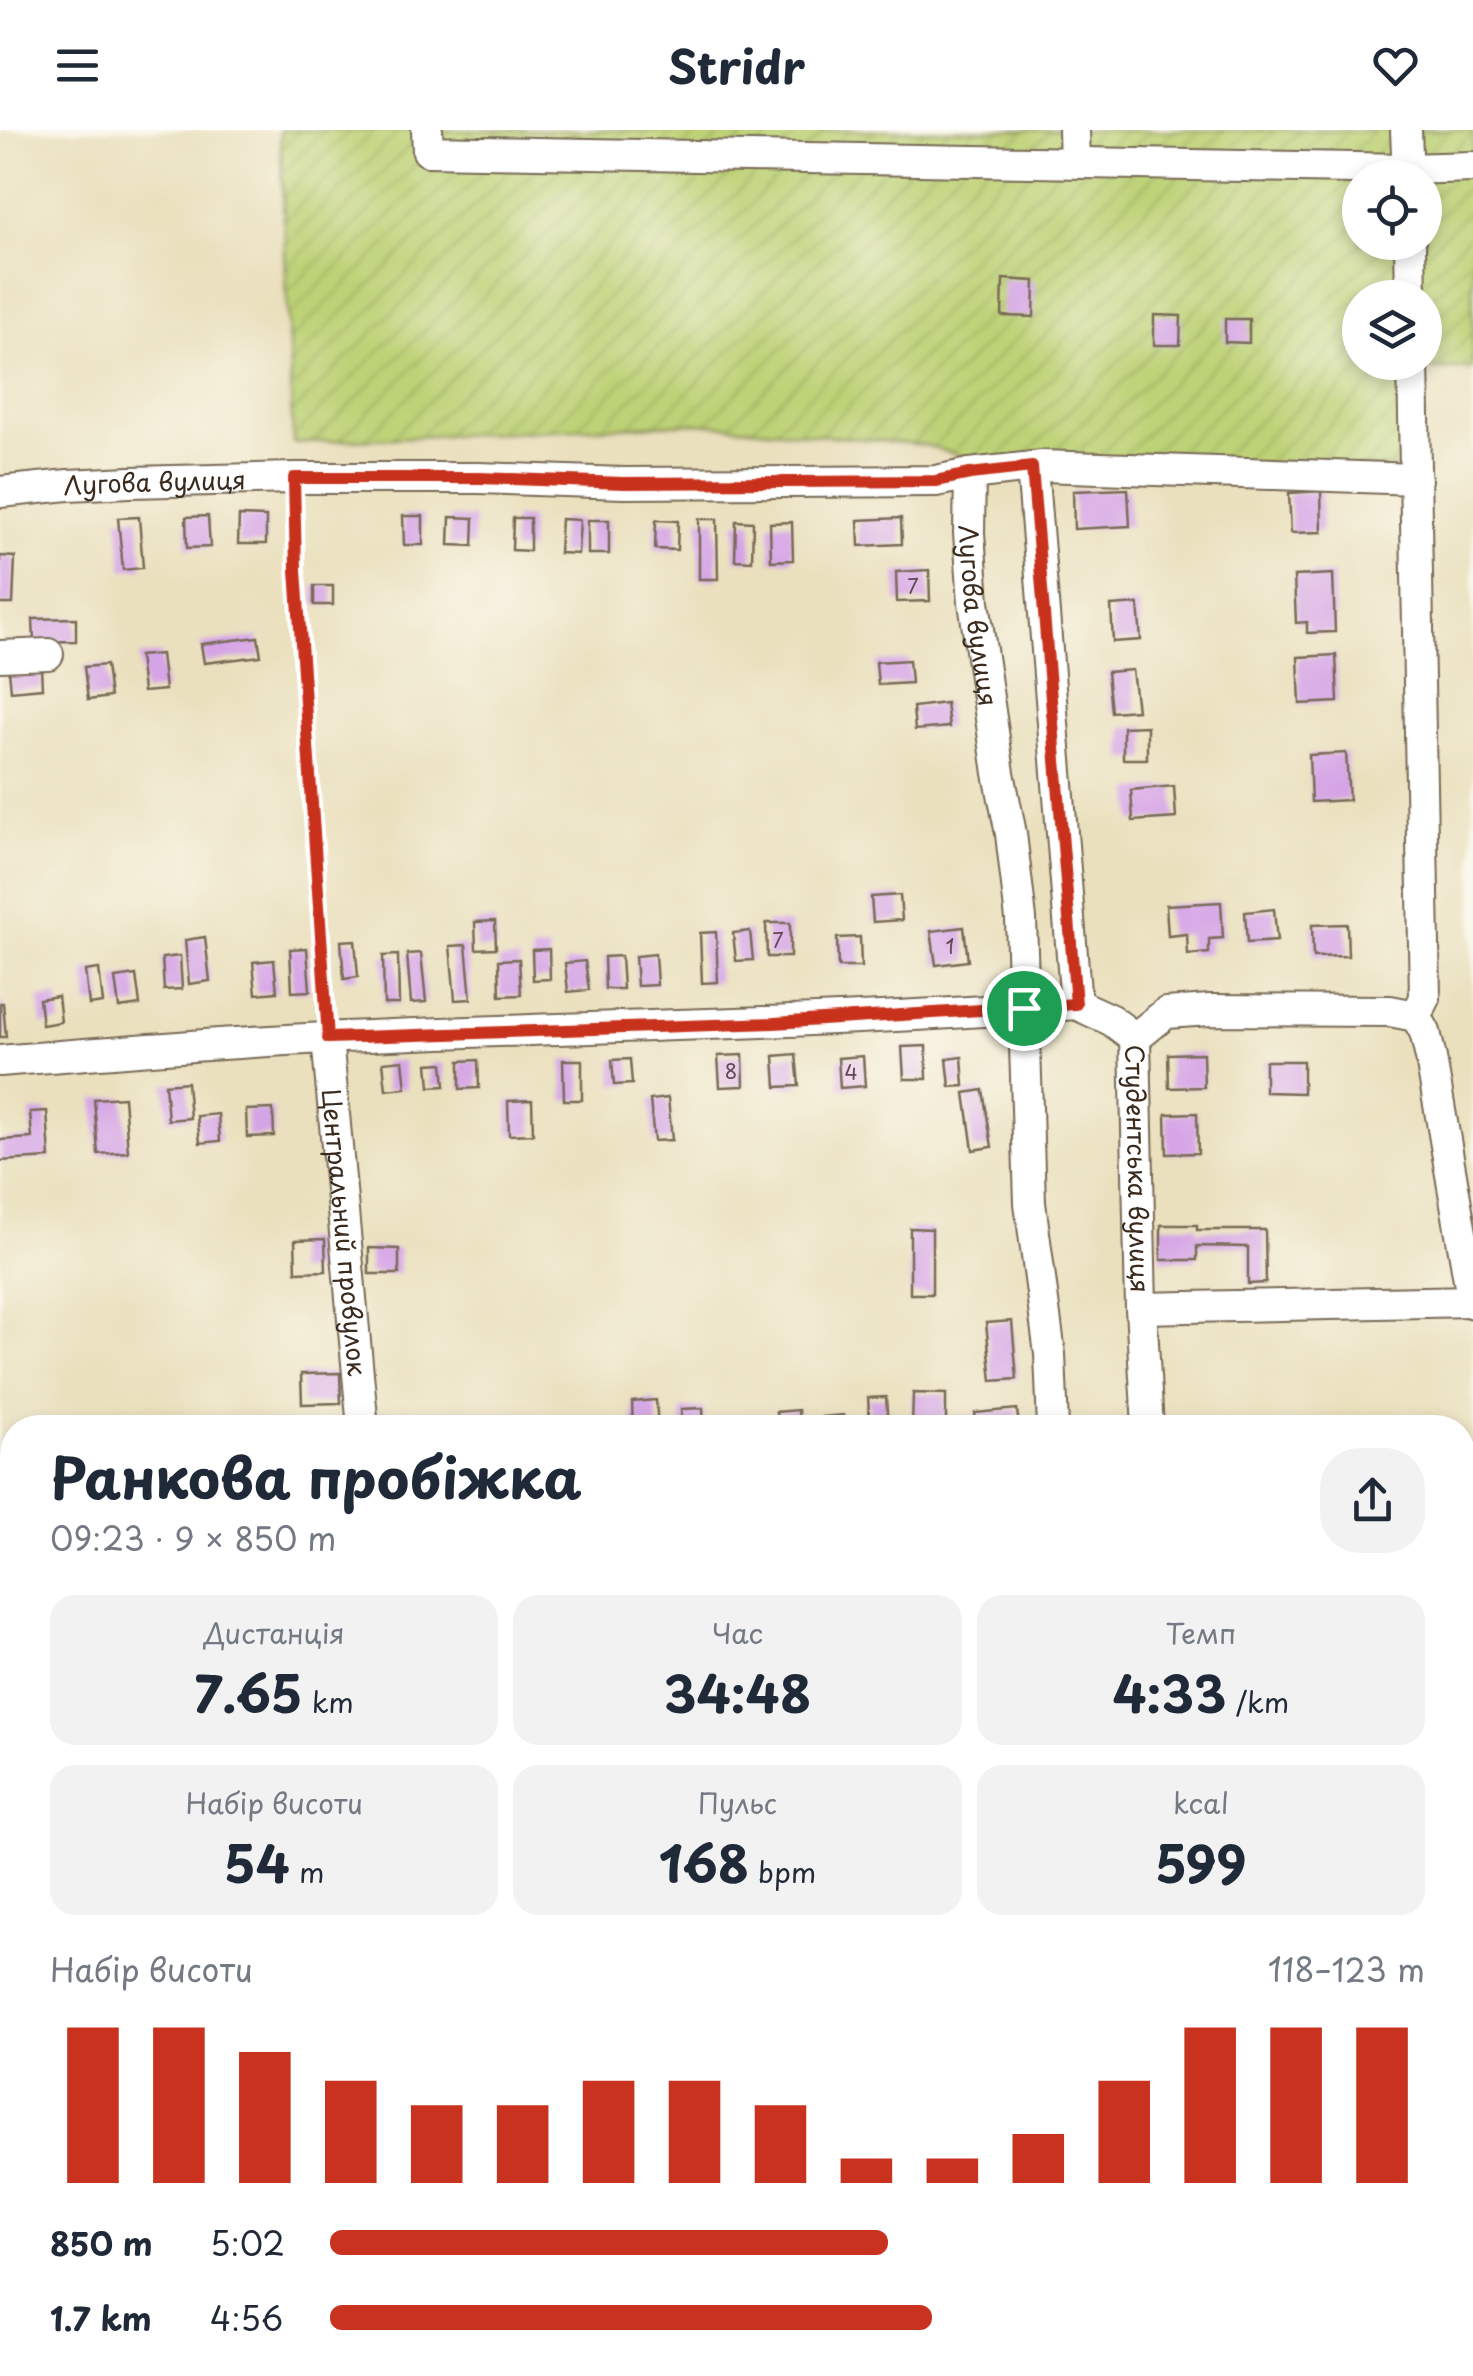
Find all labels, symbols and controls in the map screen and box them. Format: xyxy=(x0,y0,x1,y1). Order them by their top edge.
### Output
text: Stridr xyxy=(668,31,805,99)
icon: menu xyxy=(50,38,105,93)
icon: heart xyxy=(1368,38,1423,93)
map controls xyxy=(1342,160,1442,380)
button: locate xyxy=(1342,160,1442,260)
button: layers xyxy=(1342,280,1442,380)
street label: Лугова вулиця xyxy=(62,460,246,504)
street label: Лугова вулиця xyxy=(949,523,1008,709)
house number: 7 xyxy=(907,571,919,601)
house number: 7 xyxy=(772,925,784,955)
house number: 1 xyxy=(946,931,954,961)
pin xyxy=(982,966,1067,1051)
icon: arrive xyxy=(997,981,1052,1036)
street label: Студентська вулиця xyxy=(1116,1044,1160,1293)
house number: 8 xyxy=(725,1056,737,1086)
house number: 4 xyxy=(844,1057,858,1087)
street label: Центральний провулок xyxy=(313,1087,377,1378)
text: Ранкова пробіжка xyxy=(50,1435,582,1518)
button: share xyxy=(1320,1448,1425,1553)
text: 09:23 · 9 × 850 m xyxy=(50,1514,336,1562)
text: Дистанція xyxy=(204,1611,345,1654)
text: Час xyxy=(712,1611,763,1654)
text: Темп xyxy=(1165,1611,1236,1654)
text: 7.65 xyxy=(195,1654,303,1730)
text: 34:48 xyxy=(664,1654,811,1730)
text: 4:33 xyxy=(1112,1654,1227,1730)
text: km xyxy=(303,1680,354,1723)
text: /km xyxy=(1227,1680,1289,1723)
text: Набір висоти xyxy=(186,1781,363,1824)
text: Пульс xyxy=(698,1781,777,1824)
text: kcal xyxy=(1173,1781,1229,1824)
text: 54 xyxy=(224,1824,290,1900)
text: 168 xyxy=(659,1824,749,1900)
text: 599 xyxy=(1155,1824,1247,1900)
text: m xyxy=(290,1850,324,1893)
text: bpm xyxy=(749,1850,816,1893)
text: Набір висоти xyxy=(50,1945,253,1993)
text: 118–123 m xyxy=(1268,1945,1425,1993)
text: 850 m xyxy=(50,2219,153,2267)
text: 5:02 xyxy=(210,2219,285,2267)
text: 1.7 km xyxy=(50,2294,152,2342)
text: 4:56 xyxy=(210,2294,283,2342)

